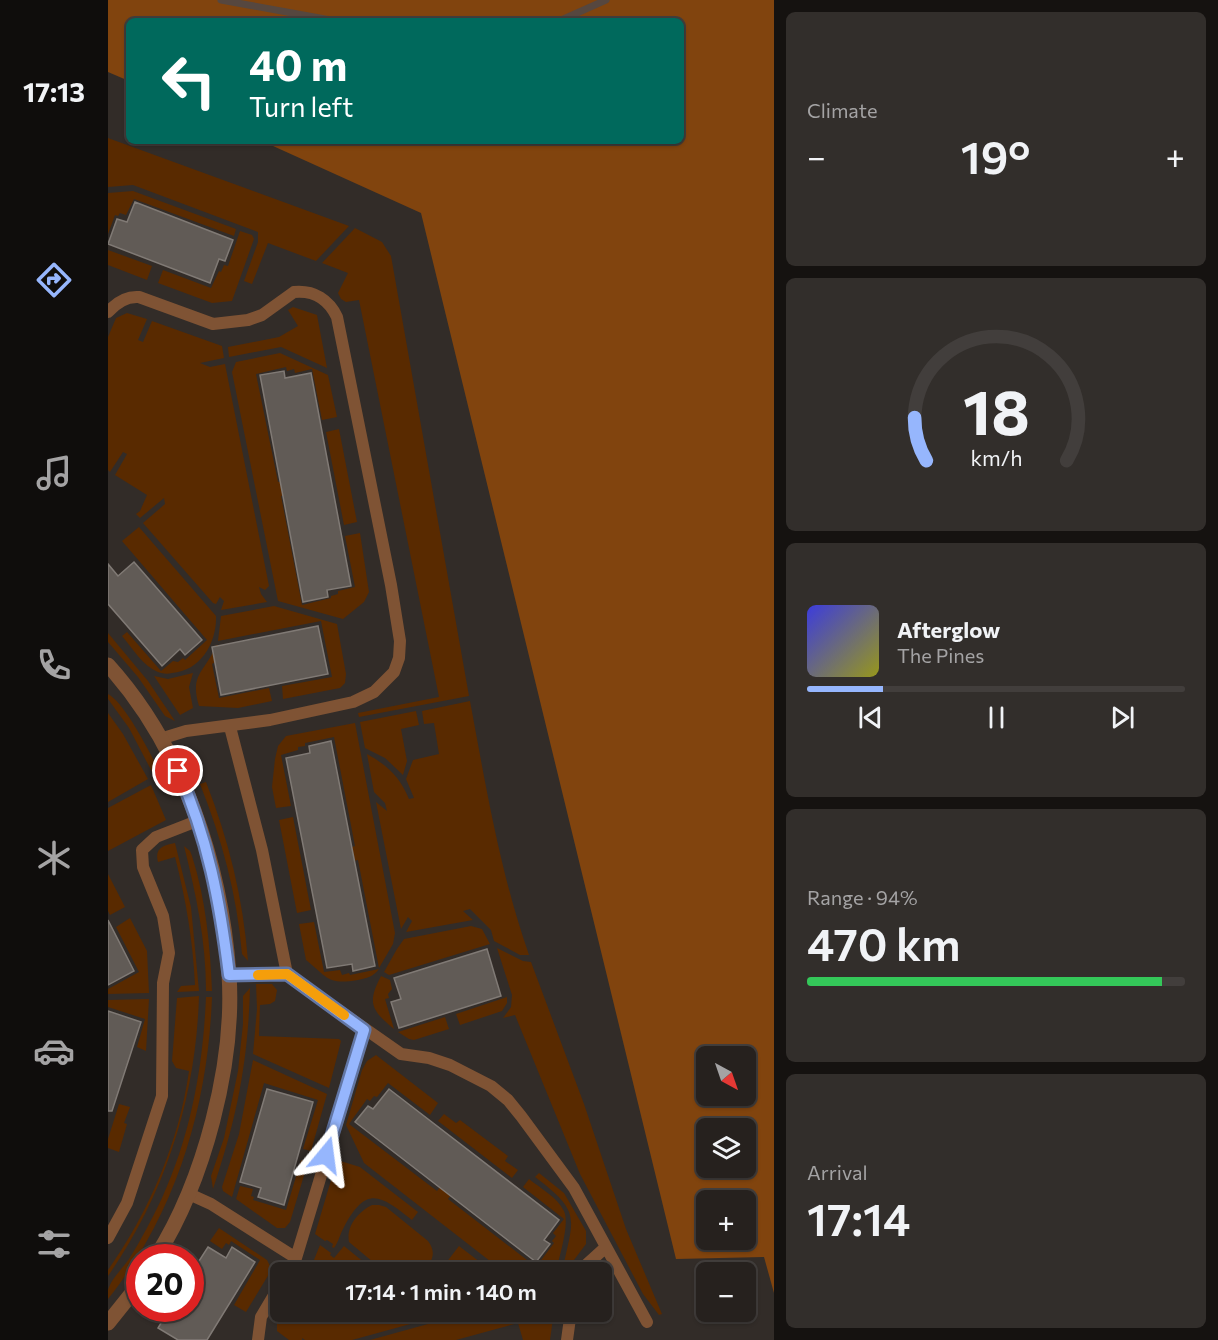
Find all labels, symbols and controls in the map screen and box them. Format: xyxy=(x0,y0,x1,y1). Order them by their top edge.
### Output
text: 40 m xyxy=(249,38,347,90)
icon: left xyxy=(150,42,228,120)
text: 17:13 xyxy=(23,75,85,108)
text: Turn left xyxy=(249,90,353,123)
text: Climate xyxy=(807,98,877,122)
text: 19° xyxy=(961,128,1030,183)
text: − xyxy=(807,135,826,176)
text: + xyxy=(1166,135,1185,176)
icon: directions xyxy=(33,259,75,301)
text: 18 xyxy=(963,373,1029,449)
text: km/h xyxy=(970,445,1022,471)
icon: music xyxy=(33,452,75,494)
text: Afterglow xyxy=(897,616,1000,643)
text: The Pines xyxy=(897,643,984,667)
icon: phone xyxy=(33,644,75,686)
icon: previous xyxy=(854,701,887,734)
icon: pause xyxy=(980,701,1013,734)
icon: next xyxy=(1106,701,1139,734)
pin xyxy=(152,745,203,796)
icon: arrive xyxy=(161,754,194,787)
icon: climate xyxy=(33,837,75,879)
text: Range · 94% xyxy=(807,885,918,909)
text: 470 km xyxy=(807,915,961,970)
icon: car xyxy=(33,1030,75,1072)
north arrow xyxy=(696,1046,756,1106)
map controls xyxy=(696,1046,756,1322)
button: layers xyxy=(696,1118,756,1178)
position arrow xyxy=(294,1123,358,1187)
text: Arrival xyxy=(807,1160,868,1184)
button: + xyxy=(696,1190,756,1250)
text: 17:14 xyxy=(807,1190,910,1245)
icon: filters xyxy=(33,1223,75,1265)
speed limit sign: 20 xyxy=(126,1244,204,1322)
button: − xyxy=(696,1262,756,1322)
text: 17:14 · 1 min · 140 m xyxy=(345,1278,537,1305)

